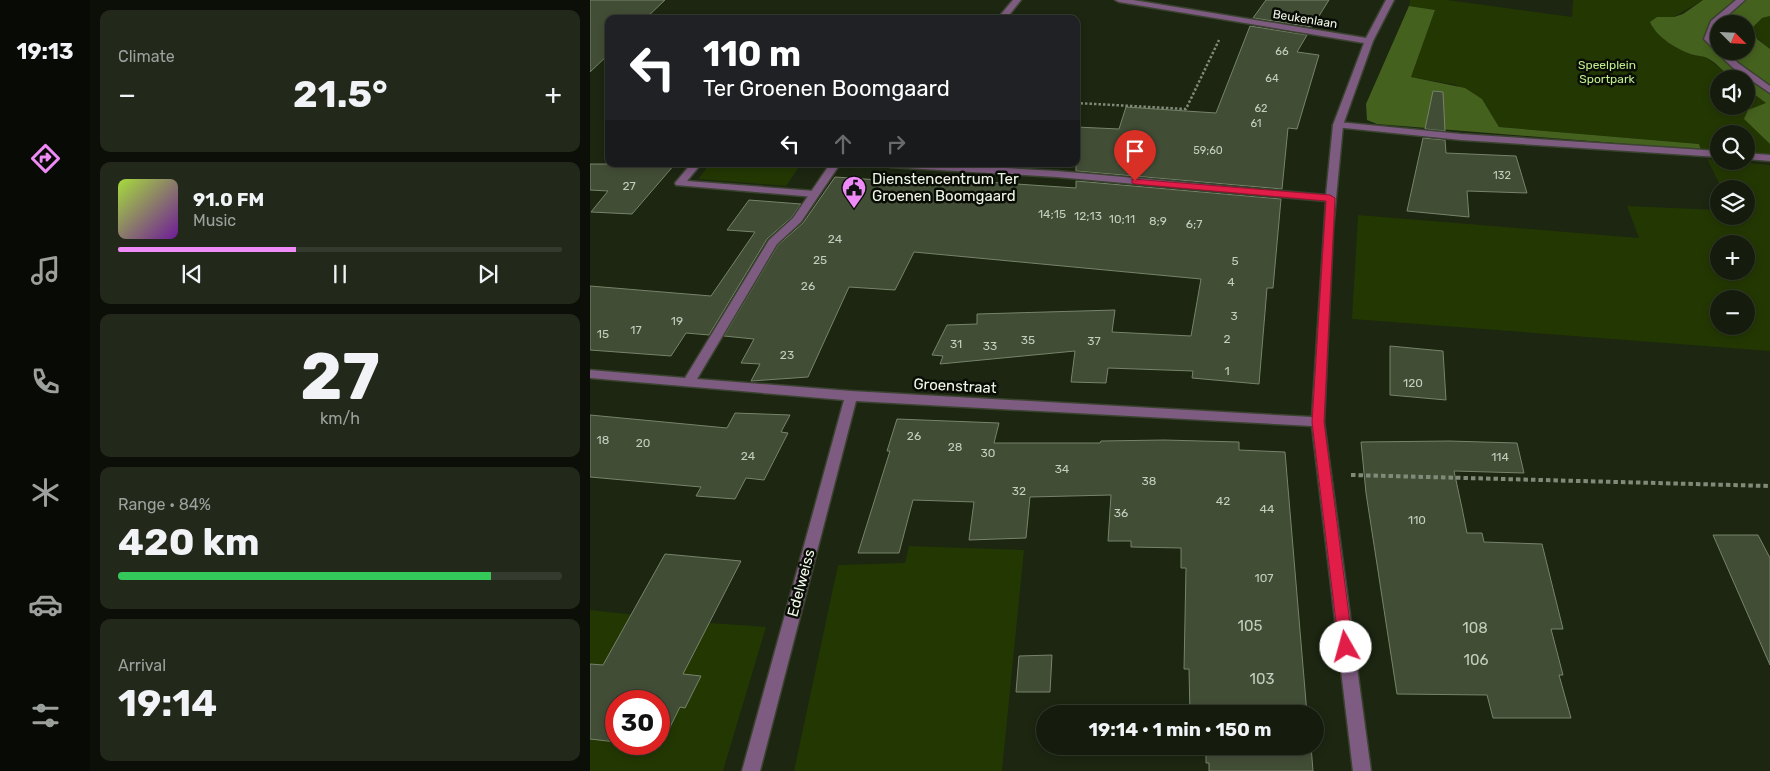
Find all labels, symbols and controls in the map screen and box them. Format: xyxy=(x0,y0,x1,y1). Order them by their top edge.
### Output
street label: Beukenlaan xyxy=(1272,7,1338,31)
north arrow xyxy=(1710,15,1755,60)
map controls xyxy=(1710,15,1755,335)
text: 110 m xyxy=(703,33,801,75)
icon: left xyxy=(620,35,685,100)
text: 19:13 xyxy=(17,38,73,65)
house number: 66 xyxy=(1275,45,1289,58)
text: Climate xyxy=(118,47,175,66)
park label: Speelplein Sportpark xyxy=(1578,58,1636,86)
button: sound xyxy=(1710,70,1755,115)
text: 21.5° xyxy=(293,71,388,117)
house number: 64 xyxy=(1265,72,1279,85)
text: Ter Groenen Boomgaard xyxy=(703,75,950,102)
text: − xyxy=(118,78,136,111)
text: + xyxy=(545,78,562,111)
house number: 62 xyxy=(1254,102,1268,115)
house number: 61 xyxy=(1250,117,1262,130)
button: search xyxy=(1710,125,1755,170)
icon: left xyxy=(776,130,804,158)
icon: ahead xyxy=(829,130,857,158)
icon: right xyxy=(882,130,910,158)
pin xyxy=(1114,130,1156,181)
icon: arrive xyxy=(1121,137,1149,165)
icon: directions xyxy=(28,141,63,176)
house number: 59;60 xyxy=(1193,144,1223,157)
house number: 132 xyxy=(1493,169,1511,182)
place label: Dienstencentrum Ter Groenen Boomgaard xyxy=(872,170,1019,205)
public building icon: Dienstencentrum Ter Groenen Boomgaard xyxy=(841,175,867,209)
house number: 27 xyxy=(622,179,636,193)
button: layers xyxy=(1710,180,1755,225)
text: 91.0 FM xyxy=(193,188,264,211)
house number: 14;15 xyxy=(1038,207,1066,221)
house number: 12;13 xyxy=(1074,209,1102,223)
text: Music xyxy=(193,211,236,230)
house number: 10;11 xyxy=(1109,212,1135,226)
house number: 8;9 xyxy=(1149,214,1167,228)
house number: 6;7 xyxy=(1186,217,1202,231)
house number: 24 xyxy=(828,232,843,246)
button: + xyxy=(1710,235,1755,280)
icon: music xyxy=(28,253,63,288)
house number: 25 xyxy=(813,253,827,267)
house number: 5 xyxy=(1231,254,1239,268)
icon: previous xyxy=(178,260,206,288)
icon: pause xyxy=(326,260,354,288)
icon: next xyxy=(474,260,502,288)
house number: 4 xyxy=(1227,275,1235,289)
house number: 26 xyxy=(801,279,815,293)
button: − xyxy=(1710,290,1755,335)
house number: 3 xyxy=(1230,309,1238,323)
house number: 19 xyxy=(671,314,683,328)
house number: 17 xyxy=(630,323,642,337)
house number: 15 xyxy=(597,327,609,341)
house number: 2 xyxy=(1223,332,1231,346)
house number: 35 xyxy=(1021,333,1035,347)
house number: 37 xyxy=(1087,334,1101,348)
house number: 31 xyxy=(950,337,962,351)
text: 27 xyxy=(300,338,380,415)
house number: 33 xyxy=(983,339,997,353)
house number: 23 xyxy=(780,348,794,362)
icon: phone xyxy=(28,364,63,399)
house number: 1 xyxy=(1224,364,1230,378)
street label: Groenstraat xyxy=(913,375,997,397)
house number: 120 xyxy=(1403,376,1423,390)
text: km/h xyxy=(320,409,360,428)
house number: 26 xyxy=(907,429,921,443)
house number: 18 xyxy=(597,433,609,447)
house number: 20 xyxy=(636,436,650,450)
house number: 28 xyxy=(948,440,962,454)
house number: 30 xyxy=(981,446,995,460)
house number: 24 xyxy=(741,449,756,463)
house number: 114 xyxy=(1491,450,1509,464)
house number: 34 xyxy=(1055,462,1070,476)
house number: 38 xyxy=(1142,474,1156,488)
icon: climate xyxy=(28,475,63,510)
house number: 32 xyxy=(1012,484,1026,498)
house number: 42 xyxy=(1216,494,1230,508)
text: Range · 84% xyxy=(118,495,211,514)
house number: 44 xyxy=(1260,502,1275,516)
house number: 36 xyxy=(1114,506,1128,520)
house number: 110 xyxy=(1408,513,1426,527)
text: 420 km xyxy=(118,519,260,565)
street label: Edelweiss xyxy=(783,547,819,619)
house number: 107 xyxy=(1255,571,1273,585)
icon: car xyxy=(28,587,63,622)
house number: 105 xyxy=(1238,617,1263,635)
house number: 108 xyxy=(1462,619,1488,637)
position arrow xyxy=(1319,620,1371,672)
house number: 106 xyxy=(1464,651,1489,669)
text: Arrival xyxy=(118,656,166,675)
house number: 103 xyxy=(1250,670,1274,688)
text: 19:14 xyxy=(118,680,217,726)
speed limit sign: 30 xyxy=(605,690,670,755)
icon: filters xyxy=(28,698,63,733)
text: 19:14 · 1 min · 150 m xyxy=(1089,718,1271,741)

